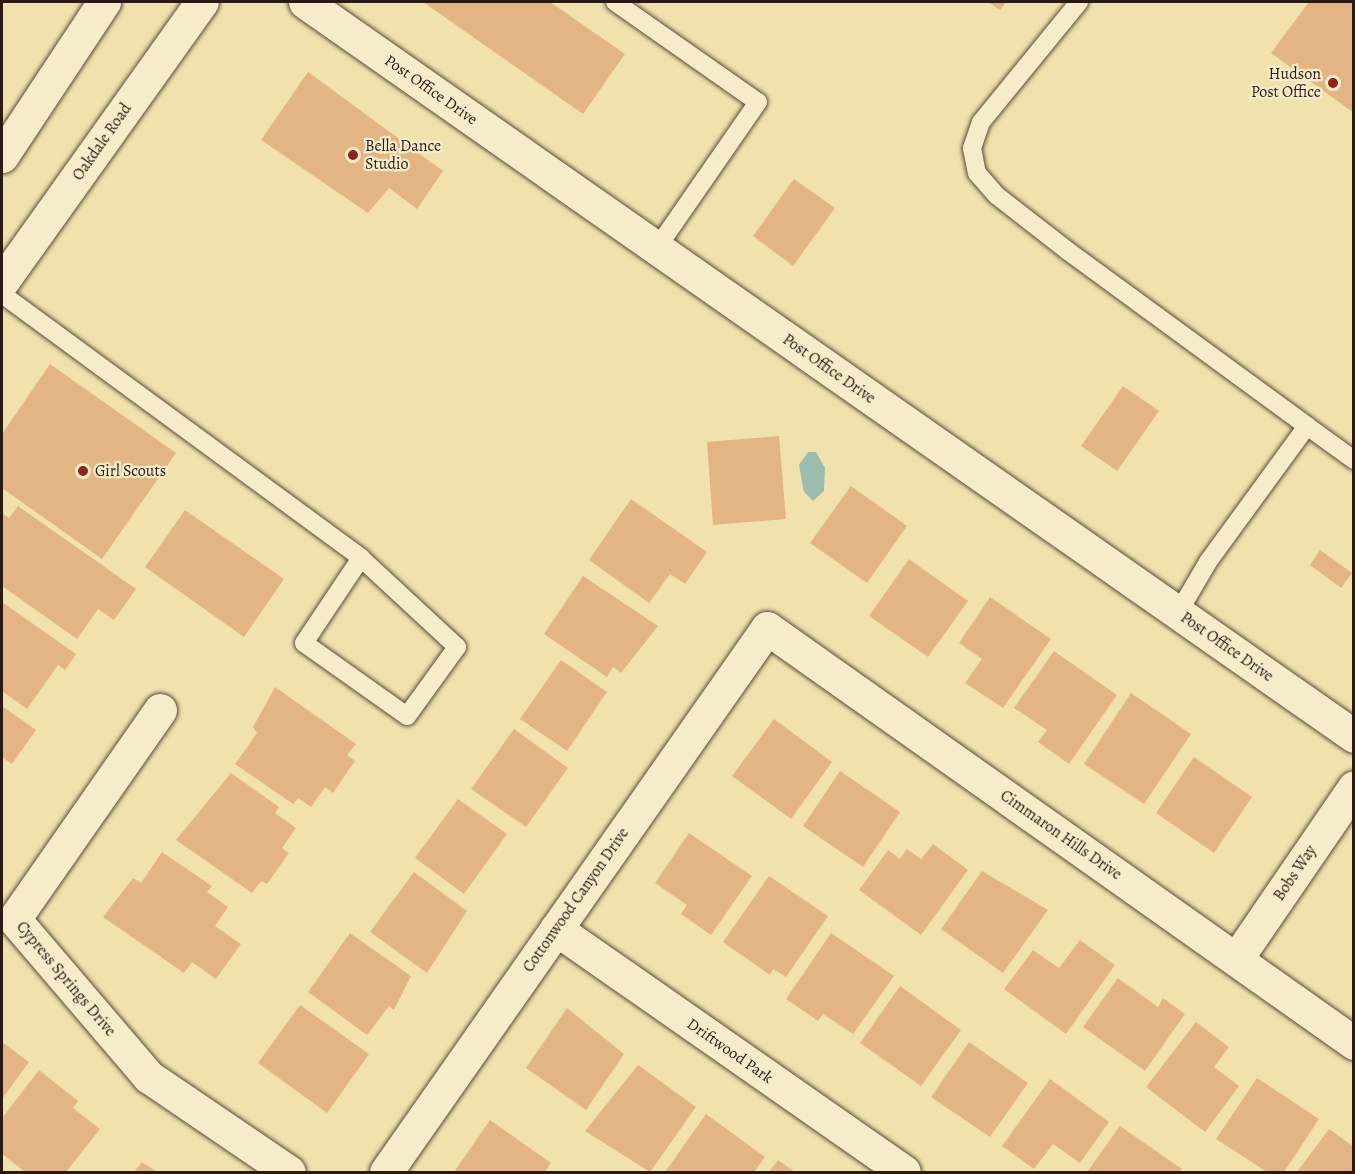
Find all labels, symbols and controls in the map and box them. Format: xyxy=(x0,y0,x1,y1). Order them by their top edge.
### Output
street label: Post Office Drive xyxy=(381,51,481,129)
place label: Hudson Post Office xyxy=(1251,64,1321,102)
marker: Hudson Post Office xyxy=(1326,76,1340,90)
street label: Oakdale Road xyxy=(68,100,136,184)
place label: Bella Dance Studio xyxy=(365,136,441,174)
marker: Bella Dance Studio xyxy=(346,148,360,162)
street label: Post Office Drive xyxy=(779,330,879,408)
place label: Girl Scouts xyxy=(95,461,166,481)
marker: Girl Scouts xyxy=(76,464,90,478)
street label: Post Office Drive xyxy=(1177,608,1277,686)
street label: Cimmaron Hills Drive xyxy=(997,786,1125,884)
street label: Cottonwood Canyon Drive xyxy=(519,824,633,976)
street label: Bobs Way xyxy=(1269,842,1321,904)
street label: Cypress Springs Drive xyxy=(12,917,120,1041)
street label: Driftwood Park xyxy=(683,1014,777,1088)

